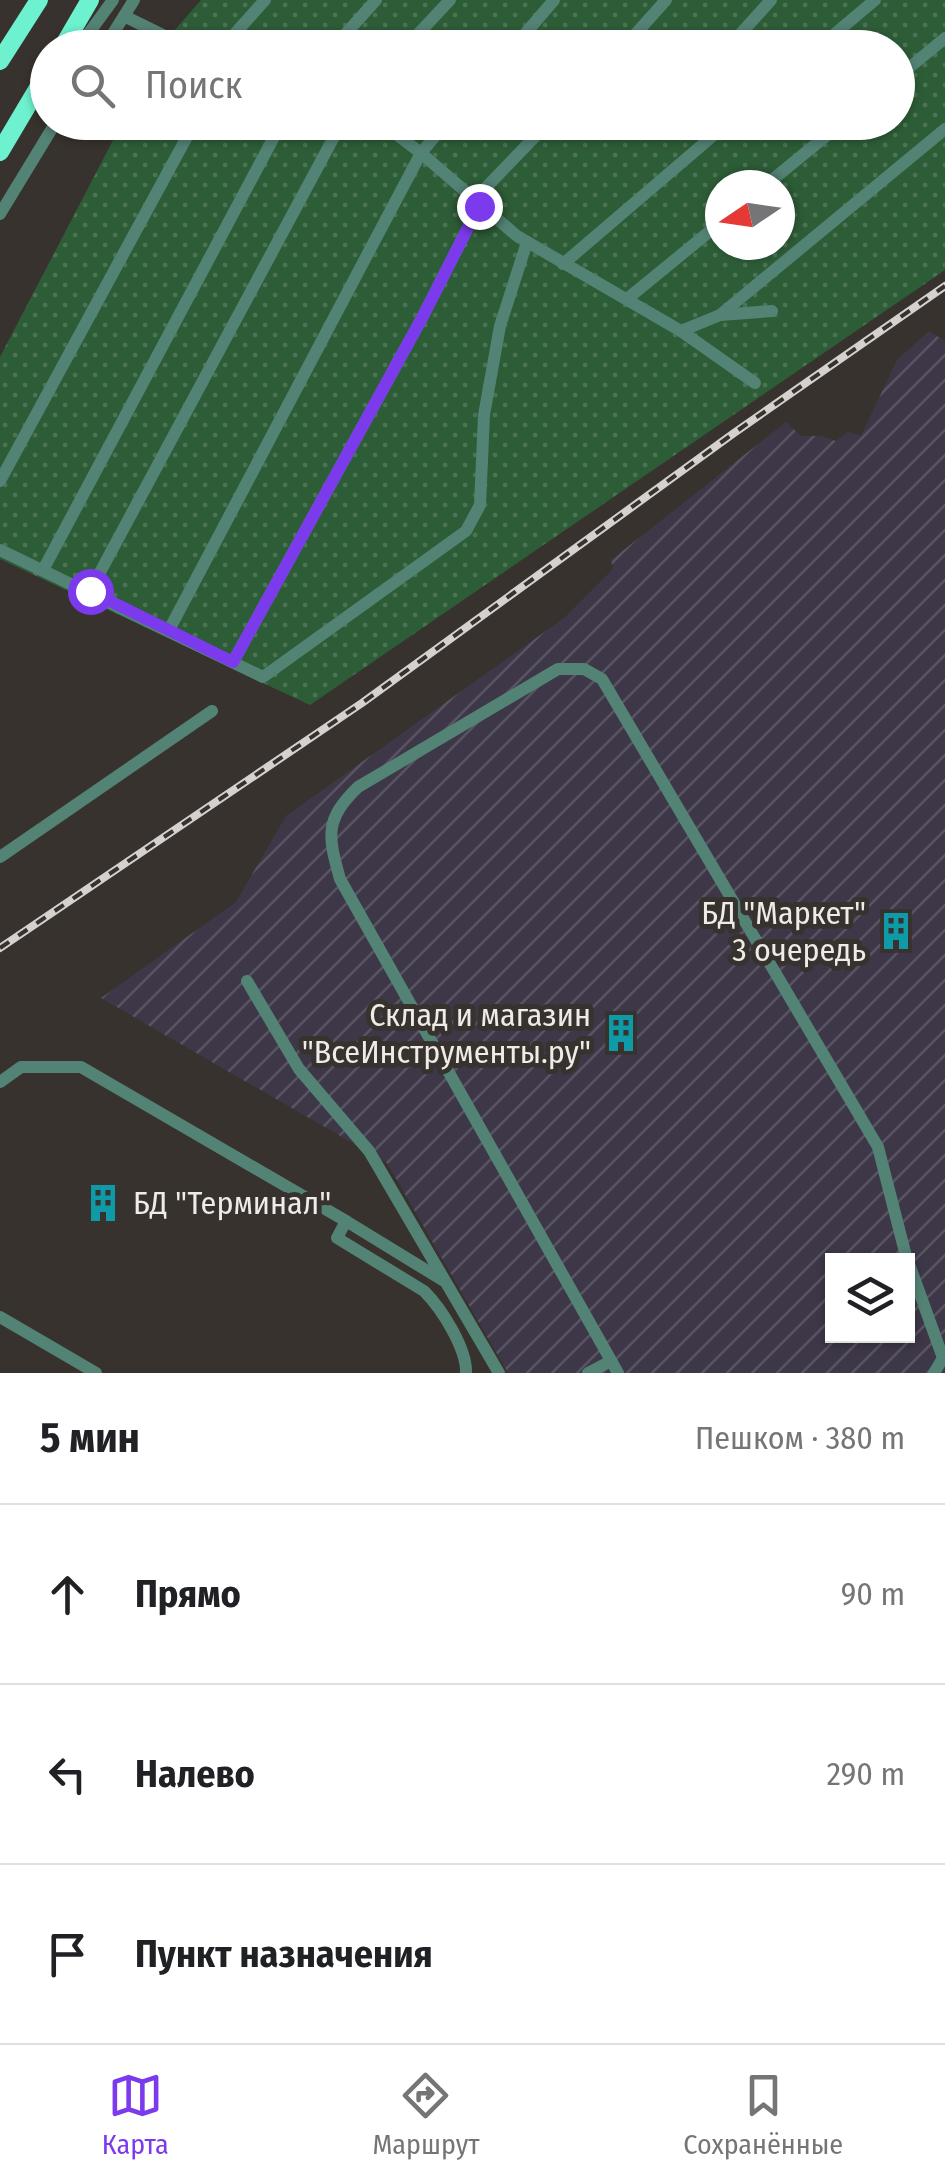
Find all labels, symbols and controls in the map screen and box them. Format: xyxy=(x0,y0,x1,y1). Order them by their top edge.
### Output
search box xyxy=(30,30,915,140)
icon: search xyxy=(65,58,120,113)
text: Поиск xyxy=(145,62,242,108)
north arrow xyxy=(705,170,795,260)
route end xyxy=(457,184,503,230)
route start xyxy=(68,569,114,615)
place label: БД "Маркет" 3 очередь xyxy=(701,894,866,969)
building icon: БД "Маркет" 3 очередь xyxy=(875,910,917,952)
place label: Склад и магазин "ВсеИнструменты.ру" xyxy=(302,996,591,1071)
building icon: Склад и магазин "ВсеИнструменты.ру" xyxy=(600,1012,642,1054)
building icon: БД "Терминал" xyxy=(82,1182,124,1224)
place label: БД "Терминал" xyxy=(133,1184,331,1222)
map controls xyxy=(825,1253,915,1343)
button: layers xyxy=(825,1253,915,1343)
text: 5 мин xyxy=(40,1413,140,1463)
text: Пешком · 380 m xyxy=(695,1419,905,1457)
icon: ahead xyxy=(40,1567,95,1622)
text: Прямо xyxy=(135,1571,241,1617)
text: 90 m xyxy=(841,1575,905,1613)
icon: left xyxy=(40,1747,95,1802)
text: Налево xyxy=(135,1751,255,1797)
text: 290 m xyxy=(827,1755,905,1793)
icon: arrive xyxy=(40,1927,95,1982)
text: Пункт назначения xyxy=(135,1931,433,1977)
tab: Карта xyxy=(102,2068,169,2161)
tab: Маршрут xyxy=(372,2068,480,2161)
tab: Сохранённые xyxy=(683,2068,843,2161)

